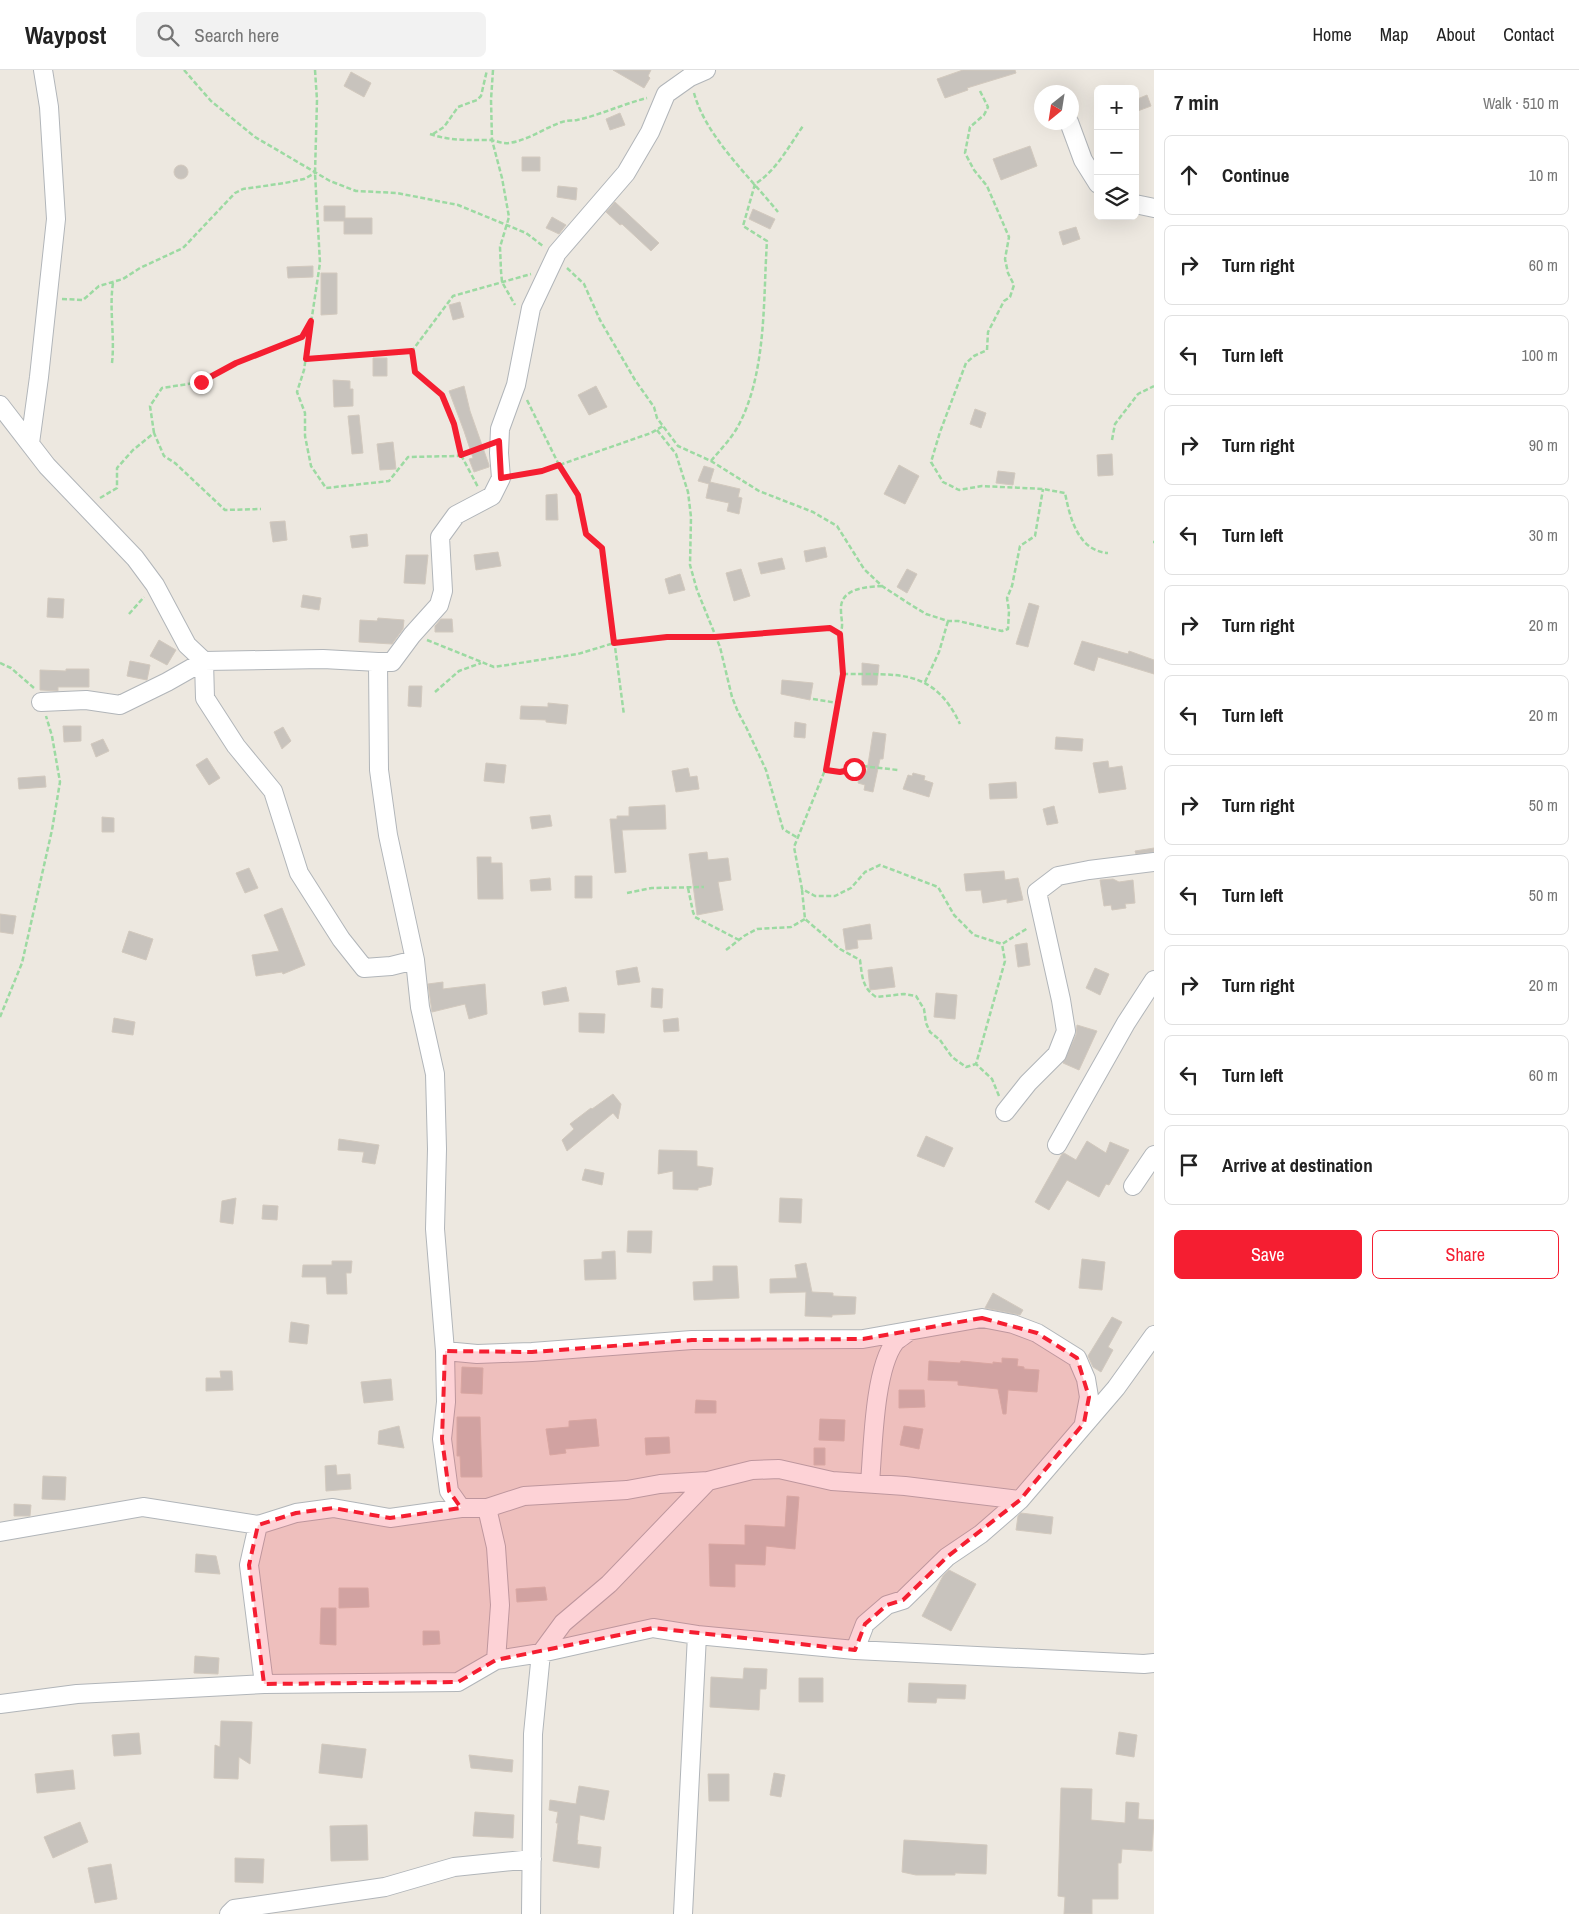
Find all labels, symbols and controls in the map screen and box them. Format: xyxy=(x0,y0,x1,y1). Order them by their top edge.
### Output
search box xyxy=(136,12,486,57)
text: Waypost xyxy=(25,19,106,51)
icon: search xyxy=(154,21,182,49)
text: Search here xyxy=(194,22,279,48)
text: Home xyxy=(1312,22,1352,47)
text: Map xyxy=(1380,22,1409,47)
text: About xyxy=(1437,22,1475,47)
text: Contact xyxy=(1503,22,1554,47)
north arrow xyxy=(1034,85,1079,130)
map controls xyxy=(1094,85,1139,220)
button: + xyxy=(1094,85,1139,130)
text: 7 min xyxy=(1174,88,1219,117)
text: Walk · 510 m xyxy=(1483,92,1559,114)
button: − xyxy=(1094,130,1139,175)
icon: ahead xyxy=(1175,161,1203,189)
text: Continue xyxy=(1222,162,1290,188)
text: 10 m xyxy=(1529,164,1558,186)
button: layers xyxy=(1094,175,1139,220)
icon: right xyxy=(1175,251,1203,279)
text: Turn right xyxy=(1222,252,1294,278)
text: 60 m xyxy=(1529,254,1558,276)
icon: left xyxy=(1175,341,1203,369)
text: Turn left xyxy=(1222,342,1283,368)
text: 100 m xyxy=(1522,344,1558,366)
route end xyxy=(190,371,213,394)
icon: right xyxy=(1175,431,1203,459)
text: Turn right xyxy=(1222,432,1294,458)
text: 90 m xyxy=(1529,434,1558,456)
icon: left xyxy=(1175,521,1203,549)
text: Turn left xyxy=(1222,522,1283,548)
text: 30 m xyxy=(1529,524,1558,546)
icon: right xyxy=(1175,611,1203,639)
text: Turn right xyxy=(1222,612,1294,638)
text: 20 m xyxy=(1529,614,1558,636)
icon: left xyxy=(1175,701,1203,729)
text: Turn left xyxy=(1222,702,1283,728)
text: 20 m xyxy=(1529,704,1558,726)
route start xyxy=(843,758,866,781)
icon: right xyxy=(1175,791,1203,819)
text: Turn right xyxy=(1222,792,1294,818)
text: 50 m xyxy=(1529,794,1558,816)
icon: left xyxy=(1175,881,1203,909)
text: Turn left xyxy=(1222,882,1283,908)
text: 50 m xyxy=(1529,884,1558,906)
icon: right xyxy=(1175,971,1203,999)
text: Turn right xyxy=(1222,972,1294,998)
text: 20 m xyxy=(1529,974,1558,996)
icon: left xyxy=(1175,1061,1203,1089)
text: Turn left xyxy=(1222,1062,1283,1088)
text: 60 m xyxy=(1529,1064,1558,1086)
icon: arrive xyxy=(1175,1151,1203,1179)
text: Arrive at destination xyxy=(1222,1152,1373,1178)
button: Save xyxy=(1174,1230,1362,1279)
button: Share xyxy=(1372,1230,1559,1279)

